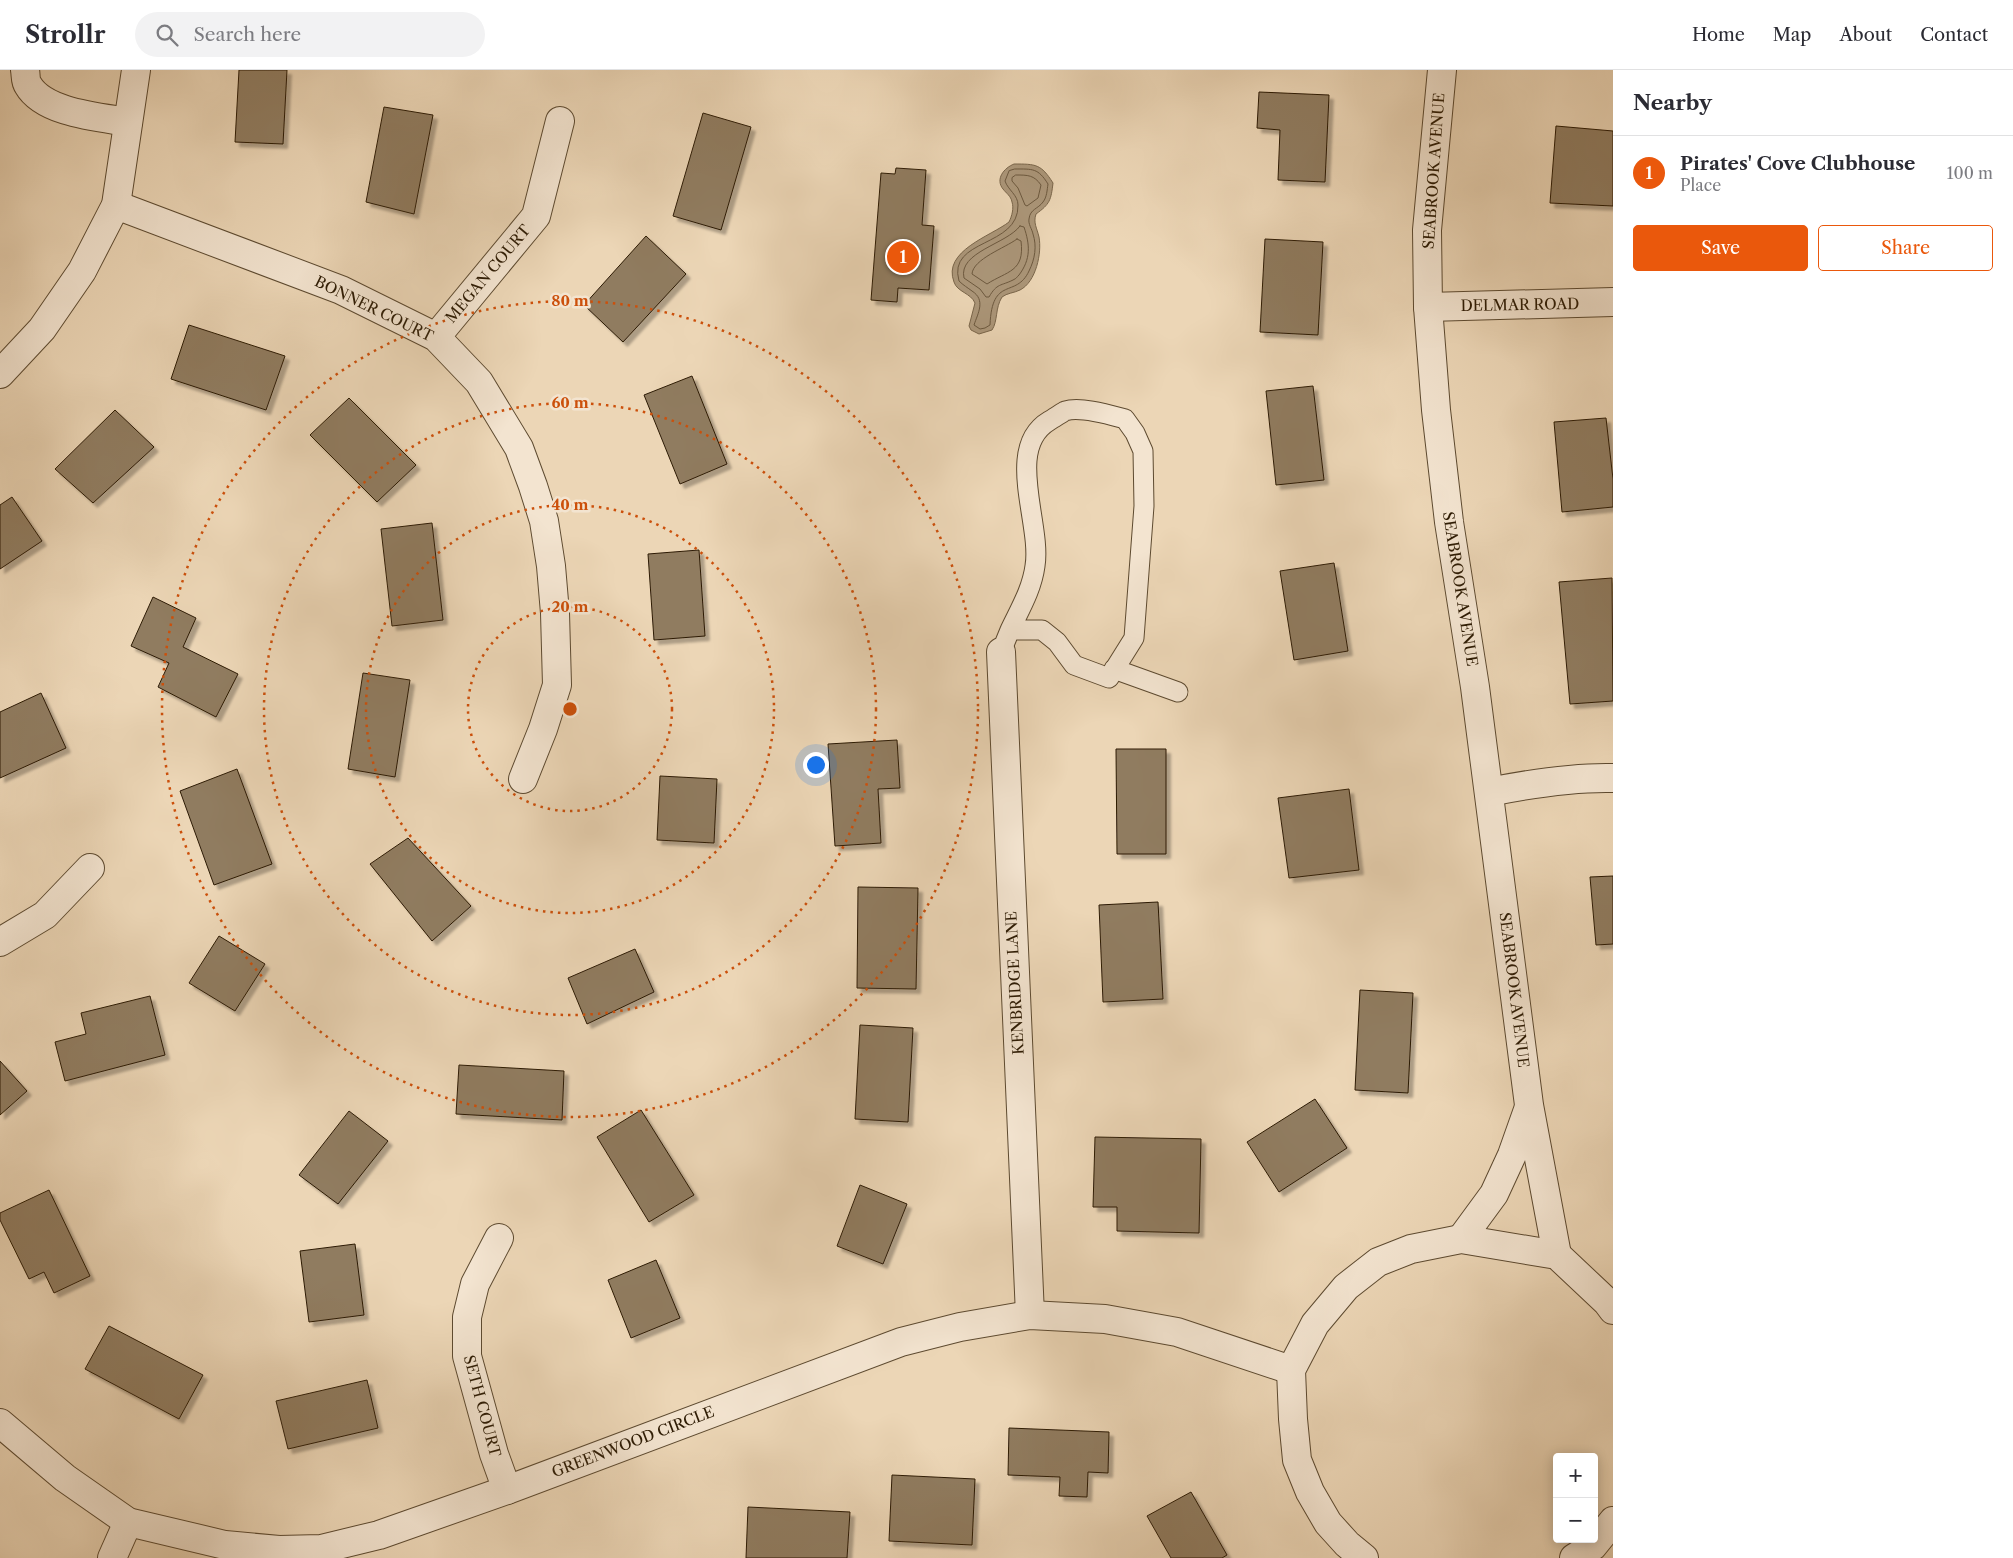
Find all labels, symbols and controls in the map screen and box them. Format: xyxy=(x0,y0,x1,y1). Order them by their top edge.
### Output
search box xyxy=(135,12,485,57)
text: Strollr xyxy=(25,20,105,49)
icon: search xyxy=(153,21,181,49)
text: Search here xyxy=(193,23,301,46)
text: Home xyxy=(1692,24,1745,46)
text: Map xyxy=(1773,24,1811,46)
text: About xyxy=(1839,24,1892,46)
text: Contact xyxy=(1920,24,1988,46)
text: Nearby xyxy=(1633,90,1712,115)
street label: SEABROOK AVENUE xyxy=(1419,92,1448,250)
text: Pirates' Cove Clubhouse xyxy=(1680,152,1915,175)
text: 1 xyxy=(1645,163,1653,183)
text: 100 m xyxy=(1947,163,1993,183)
text: Place xyxy=(1680,175,1721,195)
street label: MEGAN COURT xyxy=(441,220,535,327)
button: Save xyxy=(1633,225,1808,271)
button: Share xyxy=(1818,225,1993,271)
pin: 1 xyxy=(887,238,919,276)
street label: BONNER COURT xyxy=(312,272,437,346)
text: 80 m xyxy=(551,291,589,310)
street label: DELMAR ROAD xyxy=(1460,294,1580,315)
text: 60 m xyxy=(551,393,589,412)
text: 40 m xyxy=(551,495,589,514)
street label: SEABROOK AVENUE xyxy=(1439,510,1482,668)
text: 20 m xyxy=(551,597,589,616)
centre of rings xyxy=(561,700,579,718)
your location xyxy=(803,752,829,778)
street label: KENBRIDGE LANE xyxy=(1001,911,1028,1055)
street label: SEABROOK AVENUE xyxy=(1496,911,1533,1069)
street label: SETH COURT xyxy=(460,1353,505,1460)
street label: GREENWOOD CIRCLE xyxy=(549,1402,717,1481)
map controls xyxy=(1553,1453,1598,1543)
button: + xyxy=(1553,1453,1598,1498)
button: − xyxy=(1553,1498,1598,1543)

